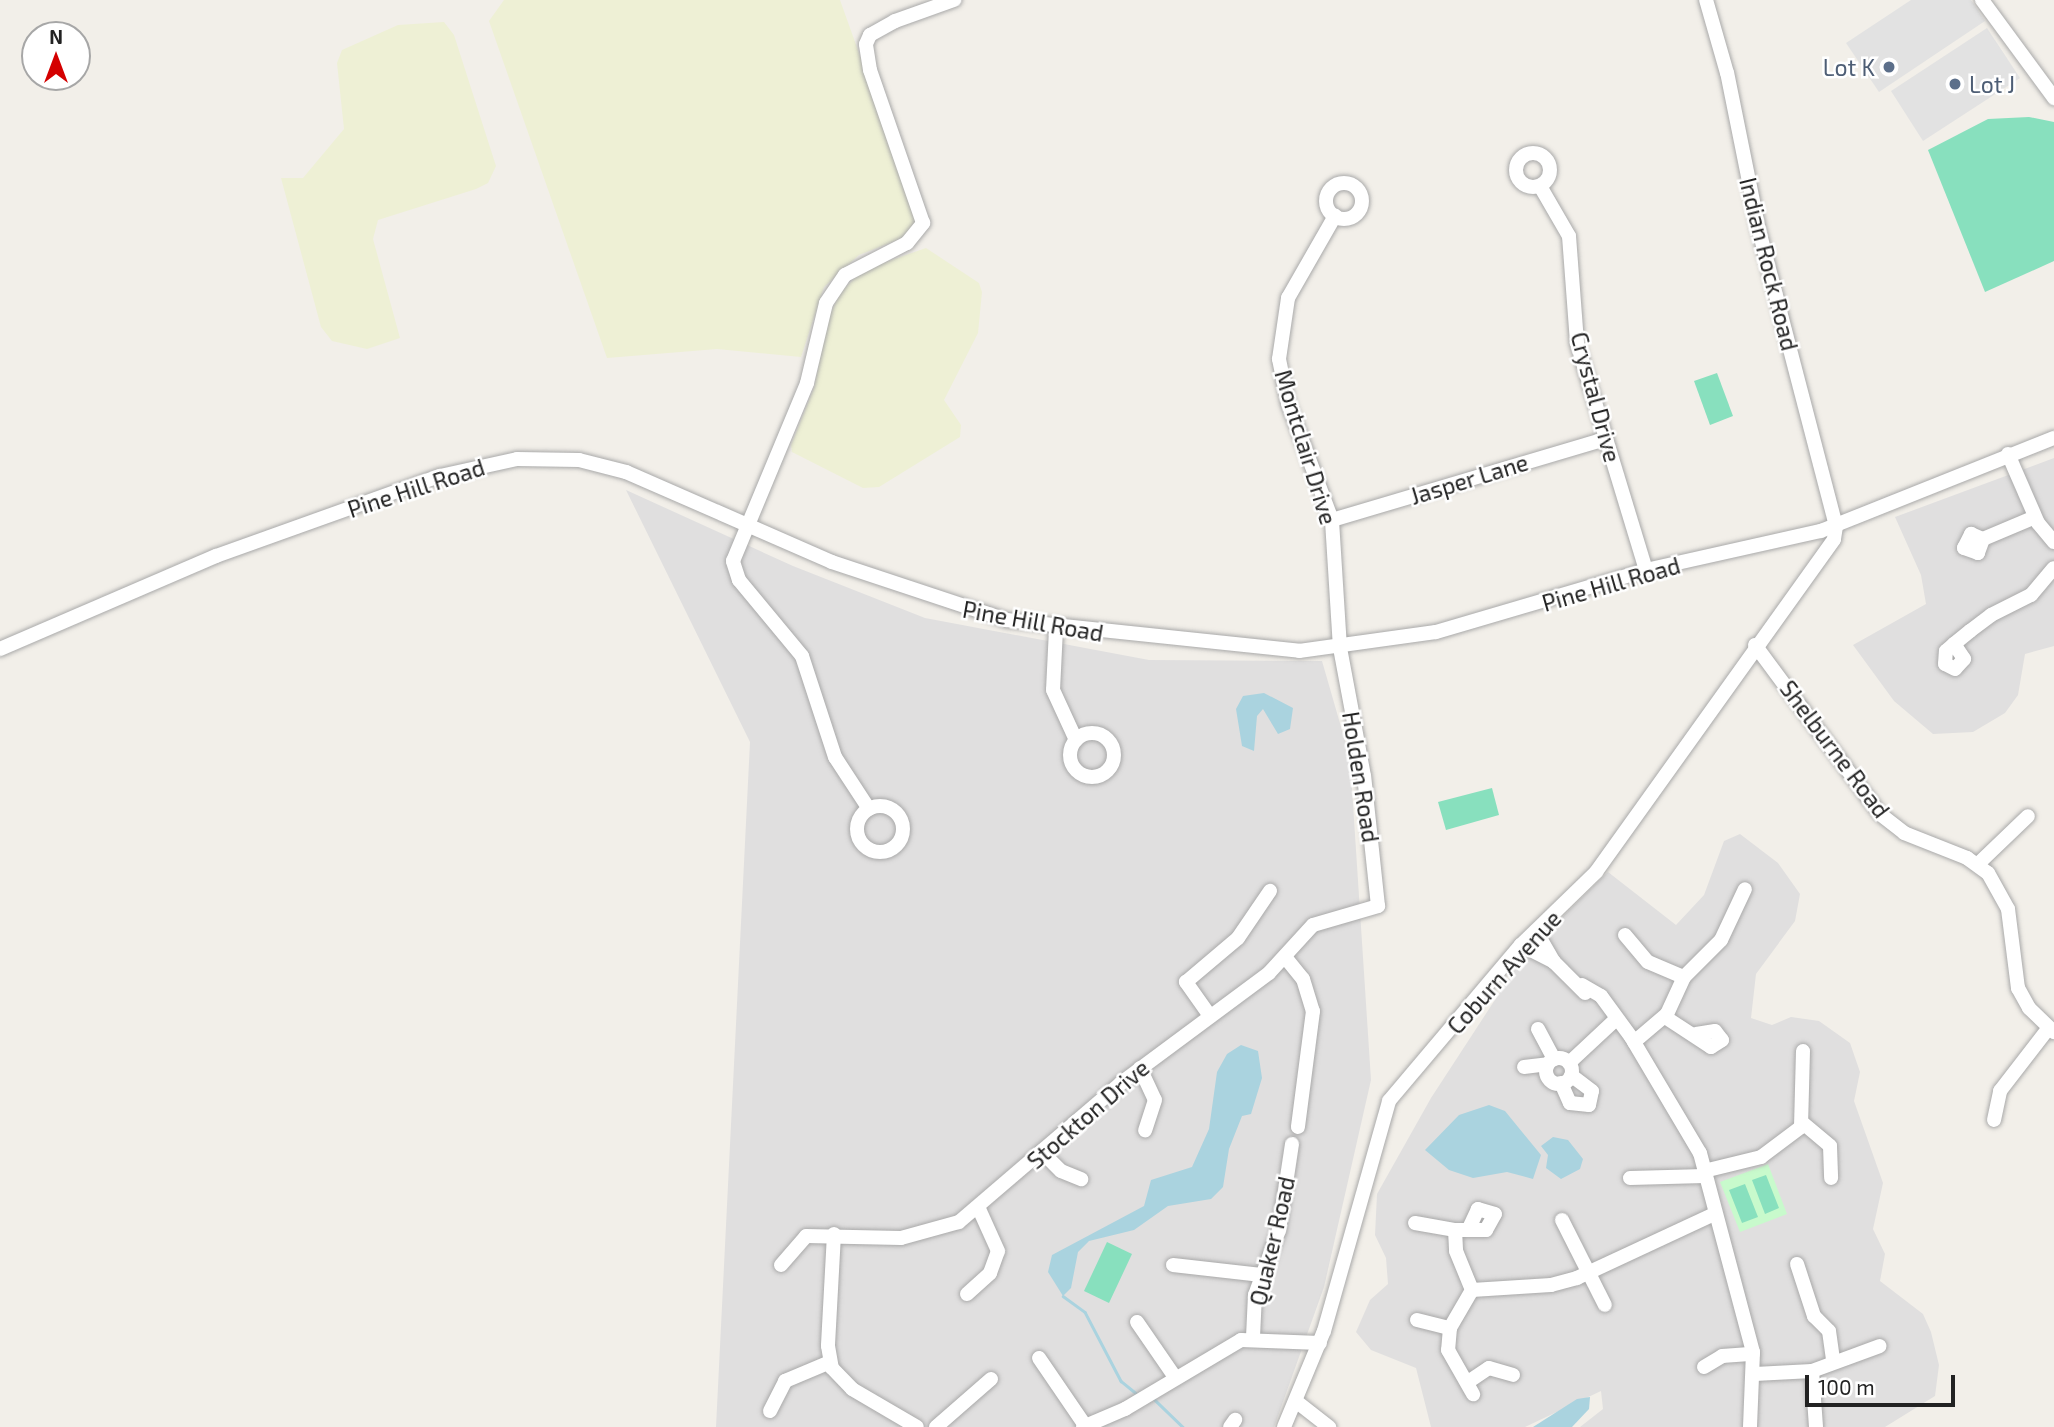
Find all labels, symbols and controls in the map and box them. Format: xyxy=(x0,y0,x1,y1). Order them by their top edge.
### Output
north arrow xyxy=(21,21,91,91)
text: N xyxy=(49,25,63,48)
place label: Lot K xyxy=(1823,53,1875,81)
marker: Lot K xyxy=(1881,59,1897,75)
place label: Lot J xyxy=(1969,70,2016,98)
marker: Lot J xyxy=(1947,76,1963,92)
street label: Indian Rock Road xyxy=(1734,174,1804,354)
street label: Crystal Drive xyxy=(1565,329,1627,465)
street label: Montclair Drive xyxy=(1269,366,1343,528)
street label: Jasper Lane xyxy=(1406,448,1532,510)
street label: Pine Hill Road xyxy=(344,453,488,523)
street label: Pine Hill Road xyxy=(1538,551,1684,617)
street label: Pine Hill Road xyxy=(960,595,1106,647)
street label: Shelburne Road xyxy=(1774,675,1896,823)
street label: Holden Road xyxy=(1337,710,1385,844)
street label: Coburn Avenue xyxy=(1441,904,1567,1040)
street label: Stockton Drive xyxy=(1021,1054,1155,1174)
street label: Quaker Road xyxy=(1244,1174,1300,1308)
scale bar xyxy=(1809,1360,1960,1404)
text: 100 m xyxy=(1818,1374,1875,1399)

